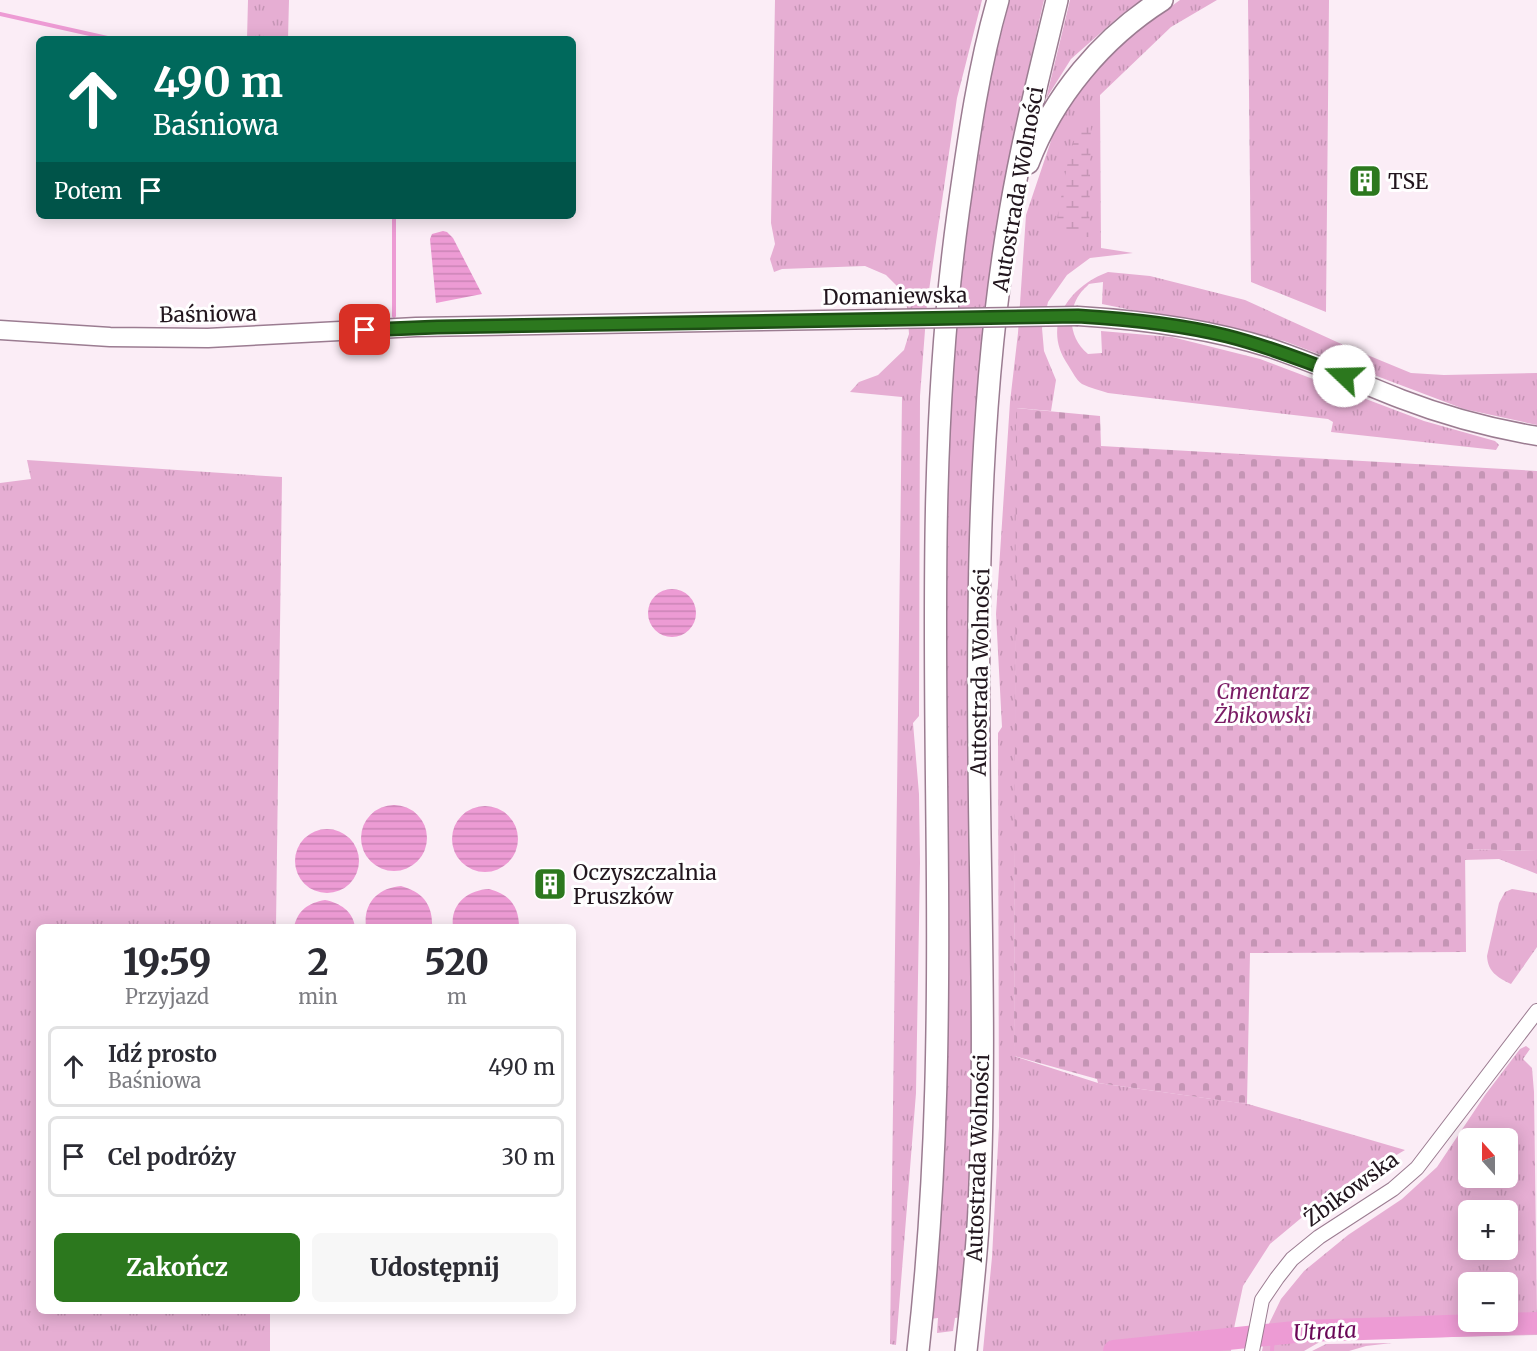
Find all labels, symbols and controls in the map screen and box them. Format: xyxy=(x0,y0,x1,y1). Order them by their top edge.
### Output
text: 490 m xyxy=(153,56,283,108)
icon: ahead xyxy=(54,60,132,138)
street label: Autostrada Wolności xyxy=(986,84,1049,295)
text: Baśniowa xyxy=(153,108,279,142)
building icon: TSE xyxy=(1347,163,1383,199)
place label: TSE xyxy=(1388,168,1429,195)
icon: arrive xyxy=(134,174,167,207)
text: Potem xyxy=(54,177,122,205)
street label: Domaniewska xyxy=(822,281,968,311)
street label: Baśniowa xyxy=(159,300,257,328)
pin xyxy=(339,304,390,355)
icon: arrive xyxy=(348,313,381,346)
position arrow xyxy=(1312,344,1376,408)
street label: Autostrada Wolności xyxy=(965,568,995,777)
park label: Cmentarz Żbikowski xyxy=(1213,678,1312,729)
place label: Oczyszczalnia Pruszków xyxy=(573,859,717,910)
building icon: Oczyszczalnia Pruszków xyxy=(532,866,568,902)
text: 19:59 xyxy=(123,940,211,985)
text: 2 xyxy=(307,940,329,985)
text: 520 xyxy=(425,940,489,985)
text: Przyjazd xyxy=(125,984,209,1009)
text: min xyxy=(298,984,338,1009)
text: m xyxy=(447,984,467,1009)
text: Idź prosto xyxy=(108,1040,217,1068)
icon: ahead xyxy=(57,1050,90,1083)
text: 490 m xyxy=(488,1053,555,1081)
street label: Autostrada Wolności xyxy=(961,1053,995,1263)
text: Baśniowa xyxy=(108,1068,201,1093)
north arrow xyxy=(1458,1128,1518,1188)
map controls xyxy=(1458,1128,1518,1332)
icon: arrive xyxy=(57,1140,90,1173)
text: Cel podróży xyxy=(108,1143,236,1171)
text: 30 m xyxy=(501,1143,555,1171)
street label: Żbikowska xyxy=(1298,1146,1404,1232)
button: + xyxy=(1458,1200,1518,1260)
button: Zakończ xyxy=(54,1233,300,1302)
button: Udostępnij xyxy=(312,1233,558,1302)
button: − xyxy=(1458,1272,1518,1332)
water label: Utrata xyxy=(1293,1315,1357,1347)

